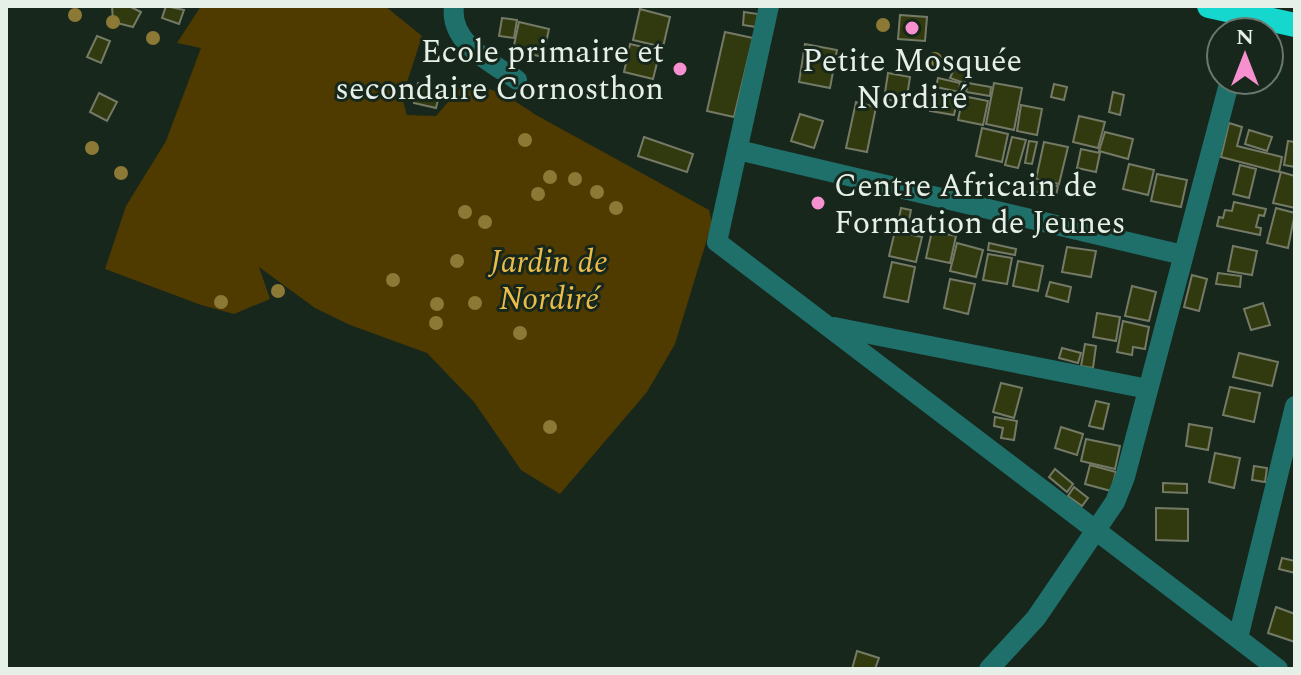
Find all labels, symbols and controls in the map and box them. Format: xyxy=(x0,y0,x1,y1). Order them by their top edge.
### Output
north arrow xyxy=(1205,16,1285,96)
marker: Petite Mosquée Nordiré xyxy=(903,19,921,37)
text: N xyxy=(1236,21,1254,54)
place label: Ecole primaire et secondaire Cornosthon xyxy=(335,28,664,114)
place label: Petite Mosquée Nordiré xyxy=(802,37,1022,123)
marker: Ecole primaire et secondaire Cornosthon xyxy=(671,60,689,78)
place label: Centre Africain de Formation de Jeunes xyxy=(834,162,1126,248)
marker: Centre Africain de Formation de Jeunes xyxy=(809,194,827,212)
park label: Jardin de Nordiré xyxy=(488,238,608,324)

